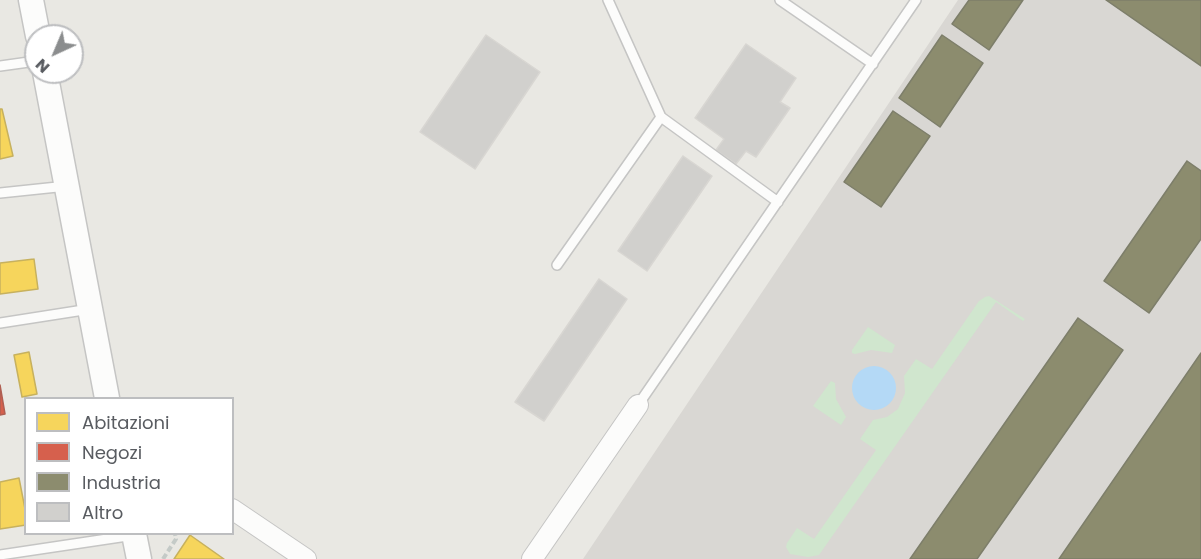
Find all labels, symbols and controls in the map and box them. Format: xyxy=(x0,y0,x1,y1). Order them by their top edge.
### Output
north arrow xyxy=(24,24,84,84)
text: N xyxy=(30,53,55,78)
legend xyxy=(24,397,234,535)
text: Abitazioni xyxy=(82,410,170,435)
text: Negozi xyxy=(82,440,142,465)
text: Industria xyxy=(82,470,161,495)
text: Altro xyxy=(82,500,123,525)

